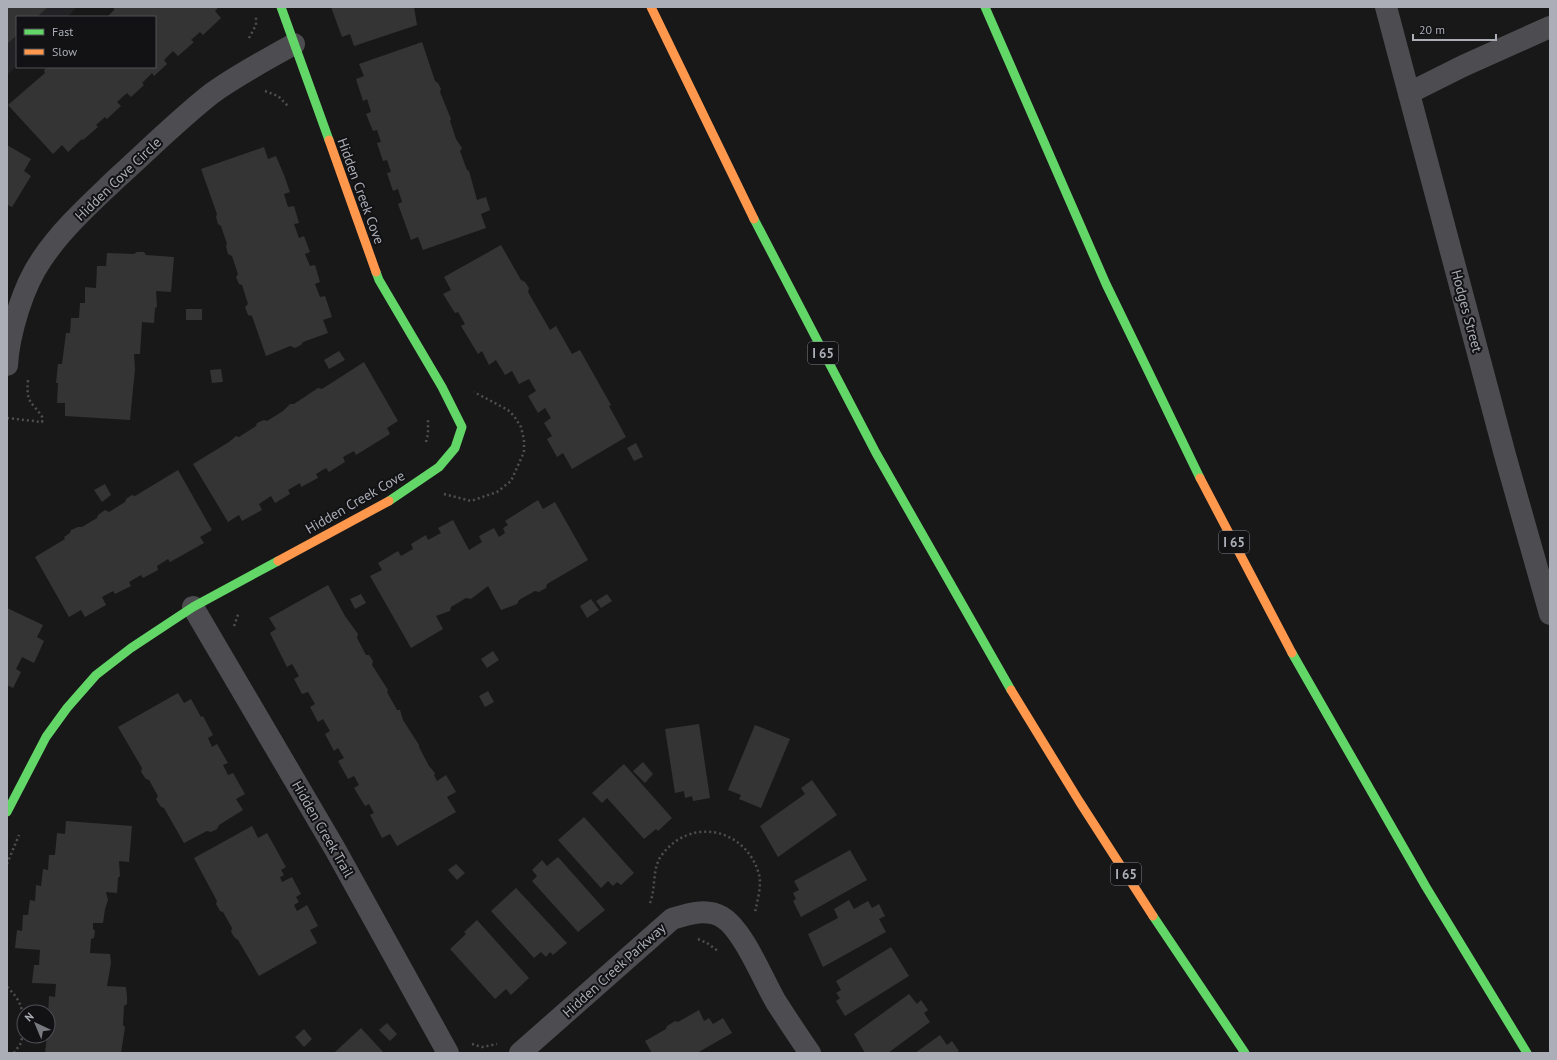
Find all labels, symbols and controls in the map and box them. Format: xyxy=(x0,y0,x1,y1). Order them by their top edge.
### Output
legend xyxy=(16,16,156,68)
scale bar xyxy=(1413,16,1496,42)
text: 20 m xyxy=(1419,22,1445,37)
text: Fast xyxy=(52,24,73,39)
text: Slow xyxy=(52,44,77,59)
street label: Hidden Cove Circle xyxy=(71,133,165,225)
street label: Hidden Creek Cove xyxy=(333,135,389,247)
street label: Hodges Street xyxy=(1447,268,1487,354)
road number: I 65 xyxy=(808,342,838,364)
street label: Hidden Creek Cove xyxy=(302,466,408,538)
road number: I 65 xyxy=(1219,531,1249,553)
street label: Hidden Creek Trail xyxy=(288,777,358,881)
road number: I 65 xyxy=(1111,863,1141,885)
street label: Hidden Creek Parkway xyxy=(559,919,670,1021)
north arrow xyxy=(16,1004,56,1044)
text: N xyxy=(22,1009,37,1024)

